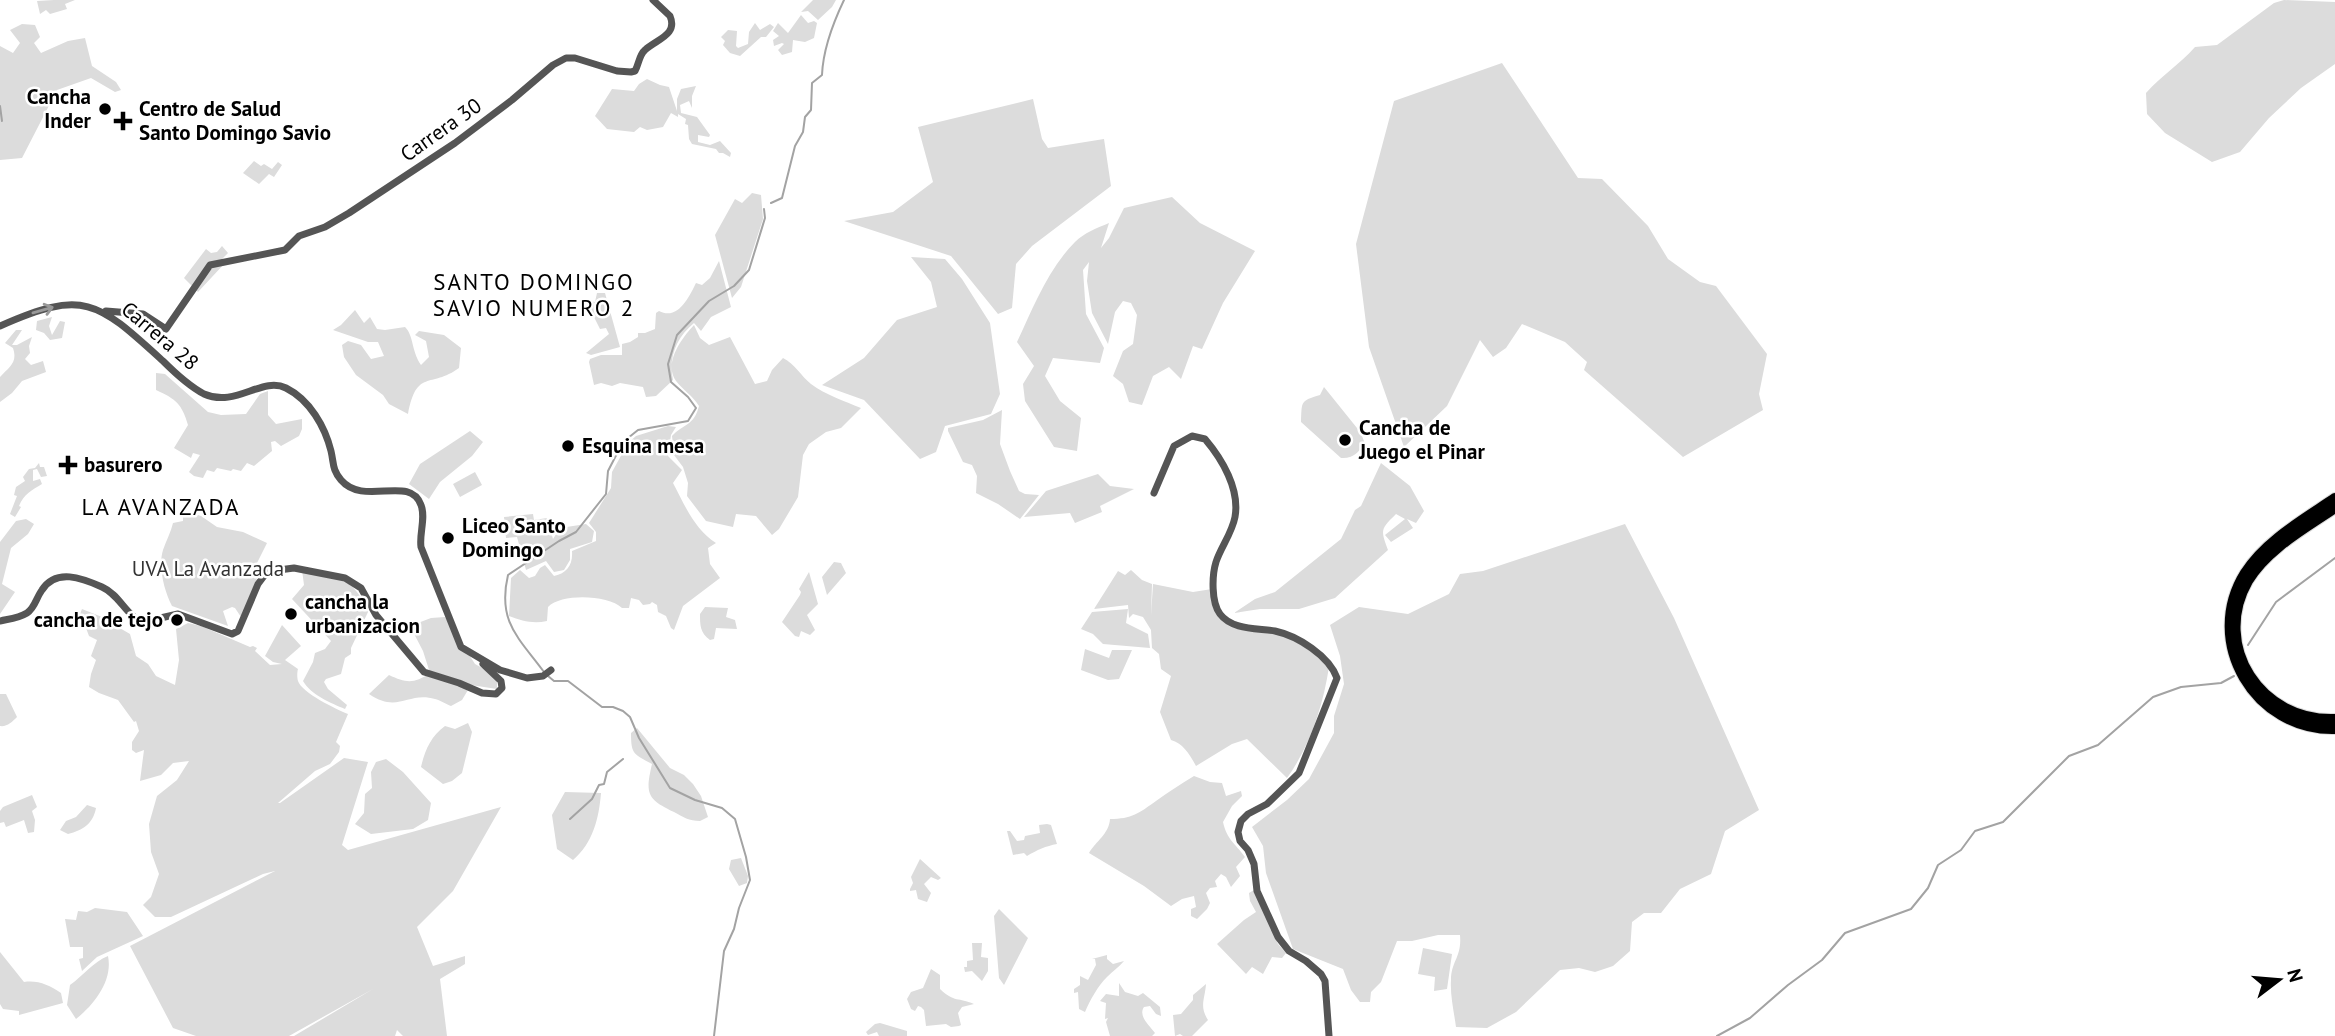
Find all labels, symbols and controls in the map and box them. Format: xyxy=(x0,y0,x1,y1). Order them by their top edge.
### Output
place label: Cancha Inder xyxy=(27,83,92,134)
street label: Carrera 30 xyxy=(395,92,487,167)
place label: Centro de Salud Santo Domingo Savio xyxy=(139,95,331,146)
marker: Cancha Inder xyxy=(97,101,113,117)
marker: Centro de Salud Santo Domingo Savio xyxy=(113,111,133,131)
district label: SANTO DOMINGO SAVIO NUMERO 2 xyxy=(433,267,635,322)
street label: Carrera 28 xyxy=(116,295,205,376)
one-way arrow xyxy=(32,302,54,315)
place label: Cancha de Juego el Pinar xyxy=(1358,414,1485,465)
place label: Esquina mesa xyxy=(582,432,704,459)
marker: Cancha de Juego el Pinar xyxy=(1337,432,1353,448)
marker: Esquina mesa xyxy=(560,438,576,454)
place label: basurero xyxy=(84,451,163,478)
marker: basurero xyxy=(58,455,78,475)
district label: LA AVANZADA xyxy=(82,492,240,521)
place label: Liceo Santo Domingo xyxy=(462,512,566,563)
marker: Liceo Santo Domingo xyxy=(440,530,456,546)
park label: UVA La Avanzada xyxy=(132,555,284,582)
place label: cancha la urbanizacion xyxy=(305,588,420,639)
place label: cancha de tejo xyxy=(34,606,163,633)
marker: cancha la urbanizacion xyxy=(283,606,299,622)
marker: cancha de tejo xyxy=(169,612,185,628)
north arrow xyxy=(2244,945,2314,1015)
text: N xyxy=(2282,966,2309,985)

